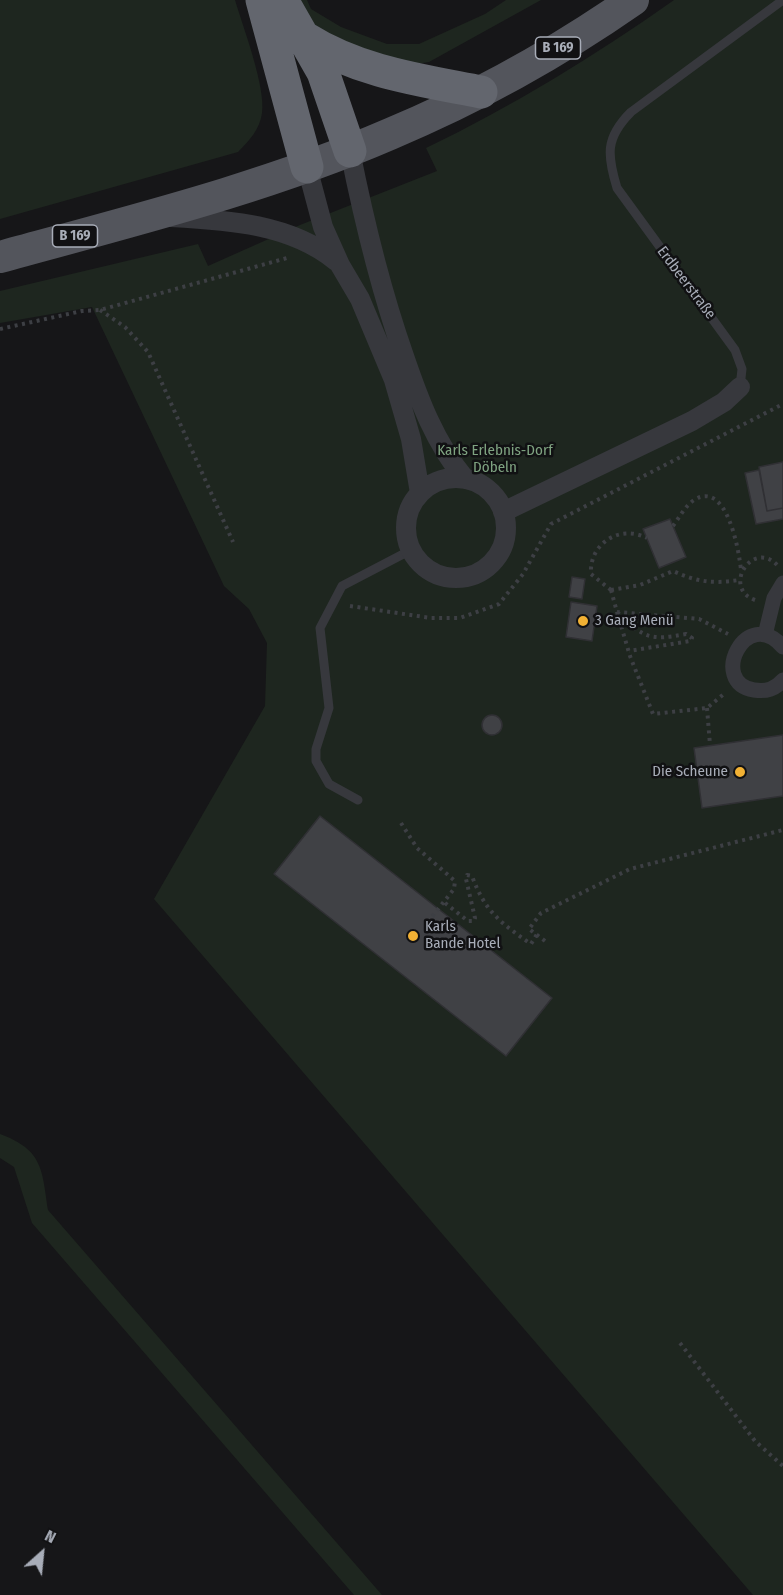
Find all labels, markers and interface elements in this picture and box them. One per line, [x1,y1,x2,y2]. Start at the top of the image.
road number: B 169 [536,37,580,59]
road number: B 169 [52,225,98,247]
street label: Erdbeerstraße [653,243,719,323]
park label: Karls Erlebnis-Dorf Döbeln [437,442,553,477]
place label: 3 Gang Menü [595,612,674,630]
marker: 3 Gang Menü [576,614,590,628]
place label: Die Scheune [652,763,728,781]
marker: Die Scheune [733,765,747,779]
place label: Karls Bande Hotel [425,918,500,953]
marker: Karls Bande Hotel [406,929,420,943]
north arrow [12,1523,72,1583]
text: N [42,1526,59,1547]

